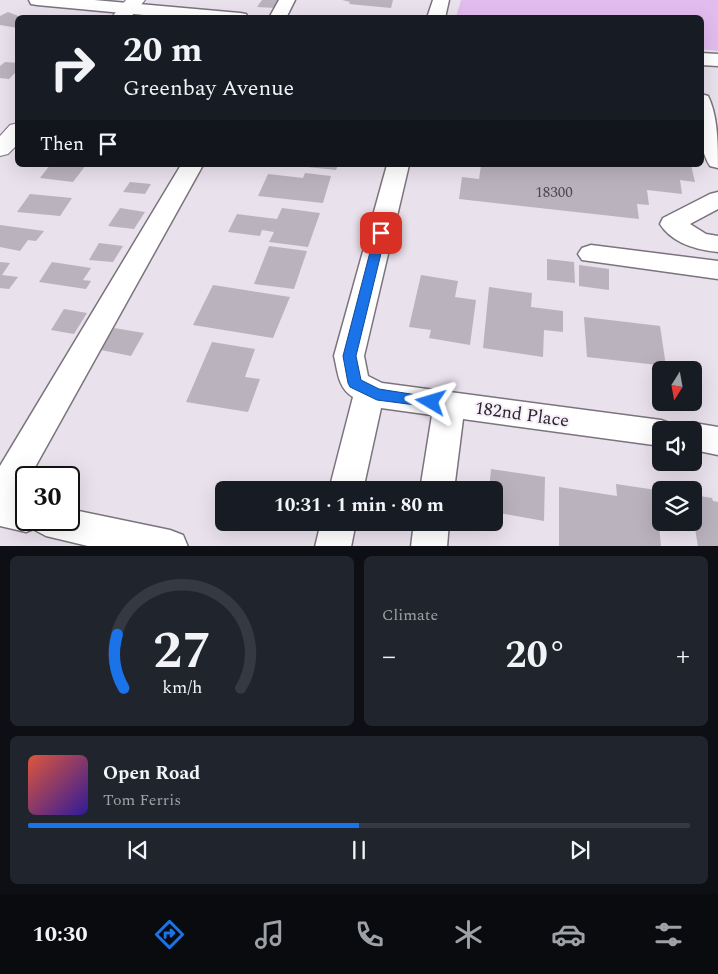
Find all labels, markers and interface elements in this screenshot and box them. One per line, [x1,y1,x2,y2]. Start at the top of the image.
text: 20 m [123,24,203,77]
icon: right [40,35,105,100]
text: Greenbay Avenue [123,72,294,105]
text: Then [40,130,84,159]
icon: arrive [94,130,122,158]
house number: 18300 [535,181,573,204]
pin [360,212,402,254]
icon: arrive [367,219,395,247]
north arrow [652,361,702,411]
map controls [652,361,702,531]
position arrow [404,375,456,427]
street label: 182nd Place [473,395,571,434]
button: sound [652,421,702,471]
speed limit sign: 30 [15,466,80,531]
button: layers [652,481,702,531]
text: 10:31 · 1 min · 80 m [274,491,444,520]
text: Climate [382,603,438,627]
text: 27 [153,612,211,691]
text: 20° [505,627,567,685]
text: − [382,635,396,678]
text: + [676,635,690,678]
text: km/h [162,674,202,701]
text: Open Road [103,759,200,788]
text: Tom Ferris [103,788,181,812]
icon: previous [124,836,152,864]
icon: pause [345,836,373,864]
icon: next [566,836,594,864]
icon: directions [152,917,187,952]
icon: music [252,917,287,952]
icon: phone [352,917,387,952]
icon: climate [451,917,486,952]
icon: car [551,917,586,952]
icon: filters [651,917,686,952]
text: 10:30 [32,918,88,951]

